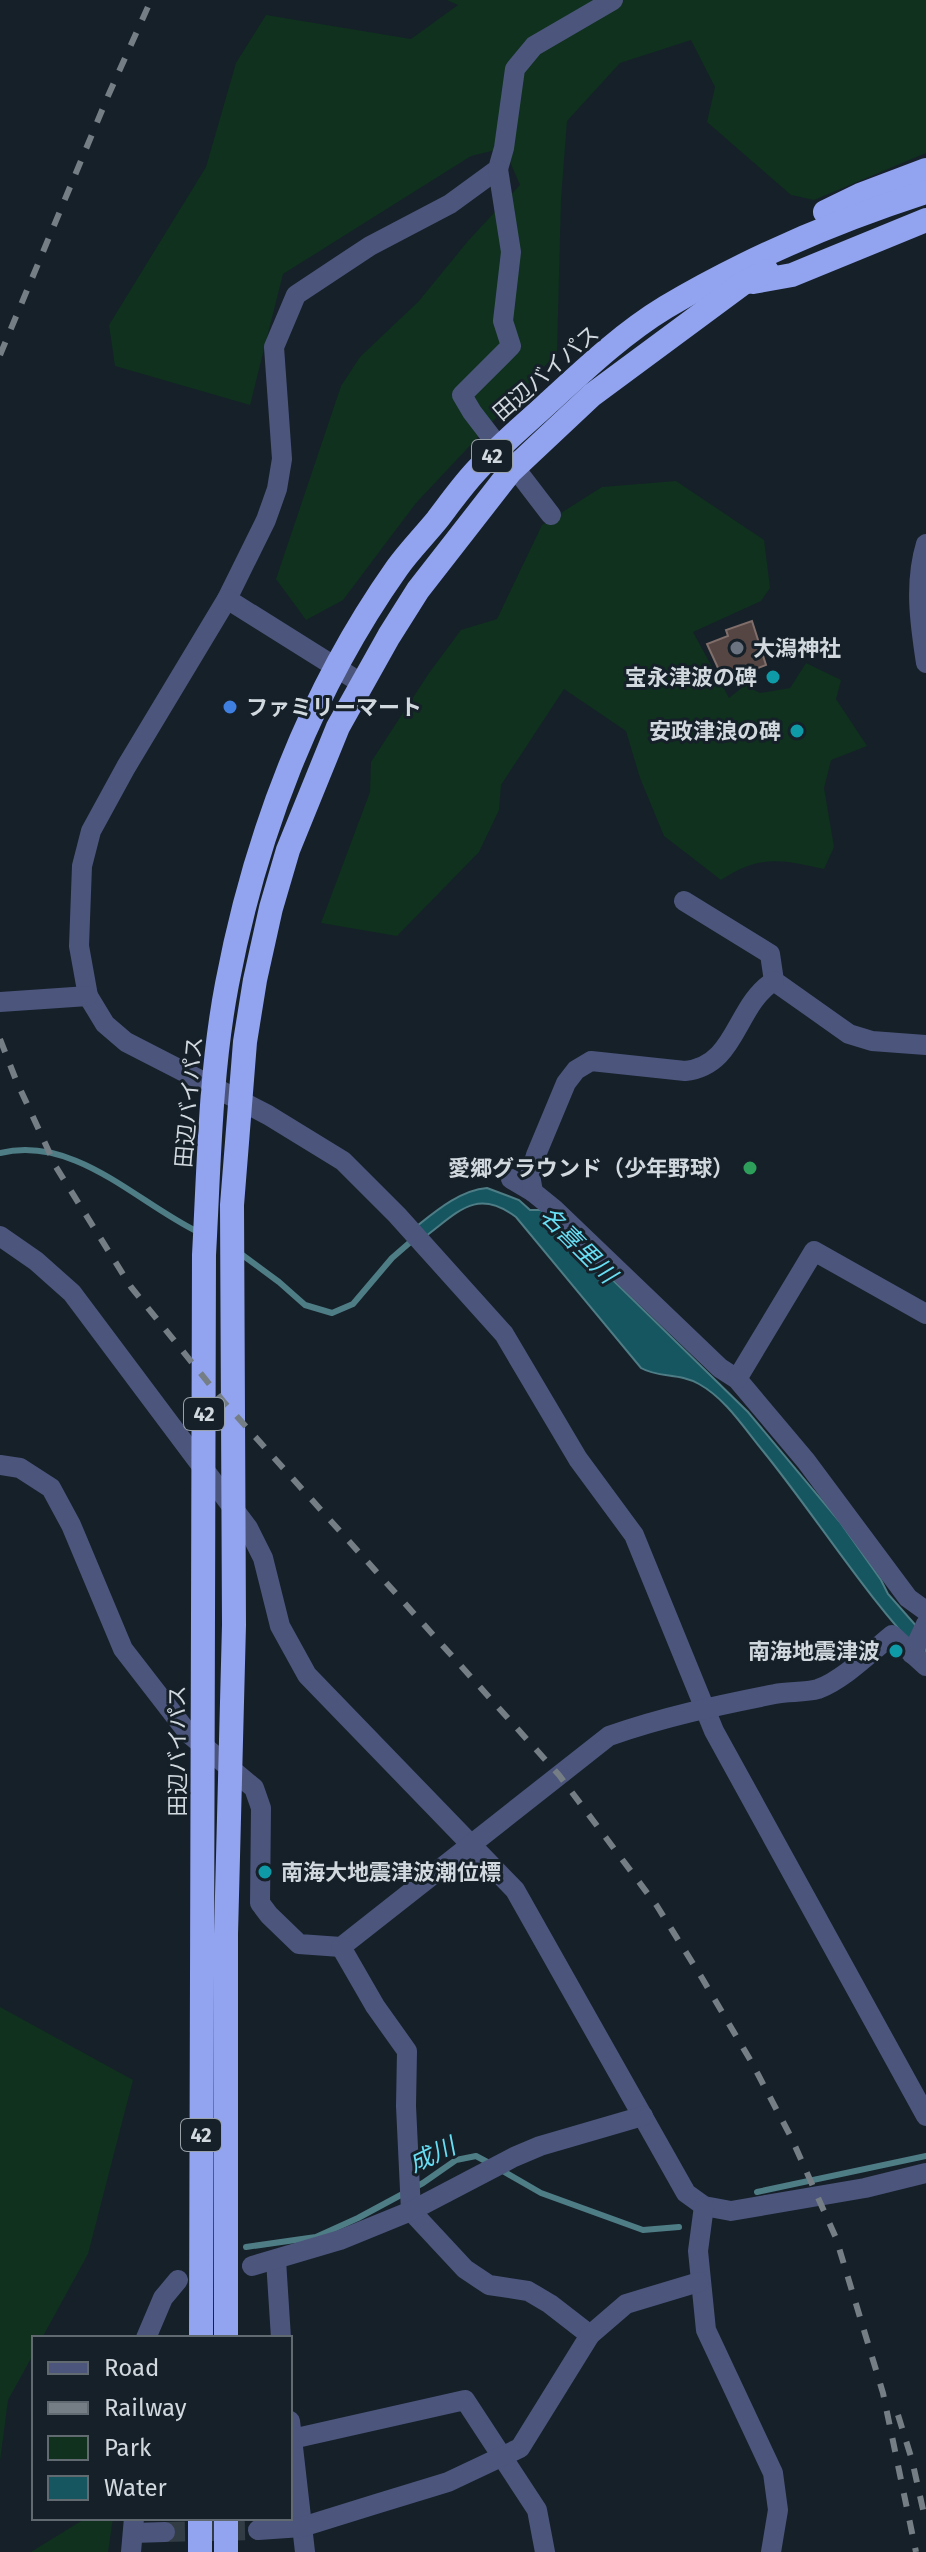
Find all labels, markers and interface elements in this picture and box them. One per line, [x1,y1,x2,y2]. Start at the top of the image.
street label: 田辺バイパス [487,320,605,426]
road number: 42 [472,440,512,472]
place label: 大潟神社 [753,635,841,662]
marker: 大潟神社 [728,639,746,657]
place label: 宝永津波の碑 [625,664,757,691]
marker: 宝永津波の碑 [764,668,782,686]
place label: ファミリーマート [246,694,422,721]
marker: ファミリーマート [221,698,239,716]
place label: 安政津浪の碑 [649,718,781,745]
marker: 安政津浪の碑 [788,722,806,740]
street label: 田辺バイパス [170,1035,208,1169]
place label: 愛郷グラウンド（少年野球） [448,1155,734,1182]
marker: 愛郷グラウンド（少年野球） [741,1159,759,1177]
water label: 名喜里川 [534,1201,624,1291]
road number: 42 [184,1398,224,1430]
place label: 南海地震津波 [748,1638,880,1665]
marker: 南海地震津波 [887,1642,905,1660]
street label: 田辺バイパス [164,1685,191,1817]
place label: 南海大地震津波潮位標 [281,1859,501,1886]
marker: 南海大地震津波潮位標 [256,1863,274,1881]
road number: 42 [181,2119,221,2151]
water label: 成川 [404,2131,462,2178]
legend [32,2336,292,2520]
text: Road [104,2354,159,2382]
text: Railway [104,2394,187,2422]
text: Park [104,2434,152,2462]
text: Water [104,2474,168,2502]

